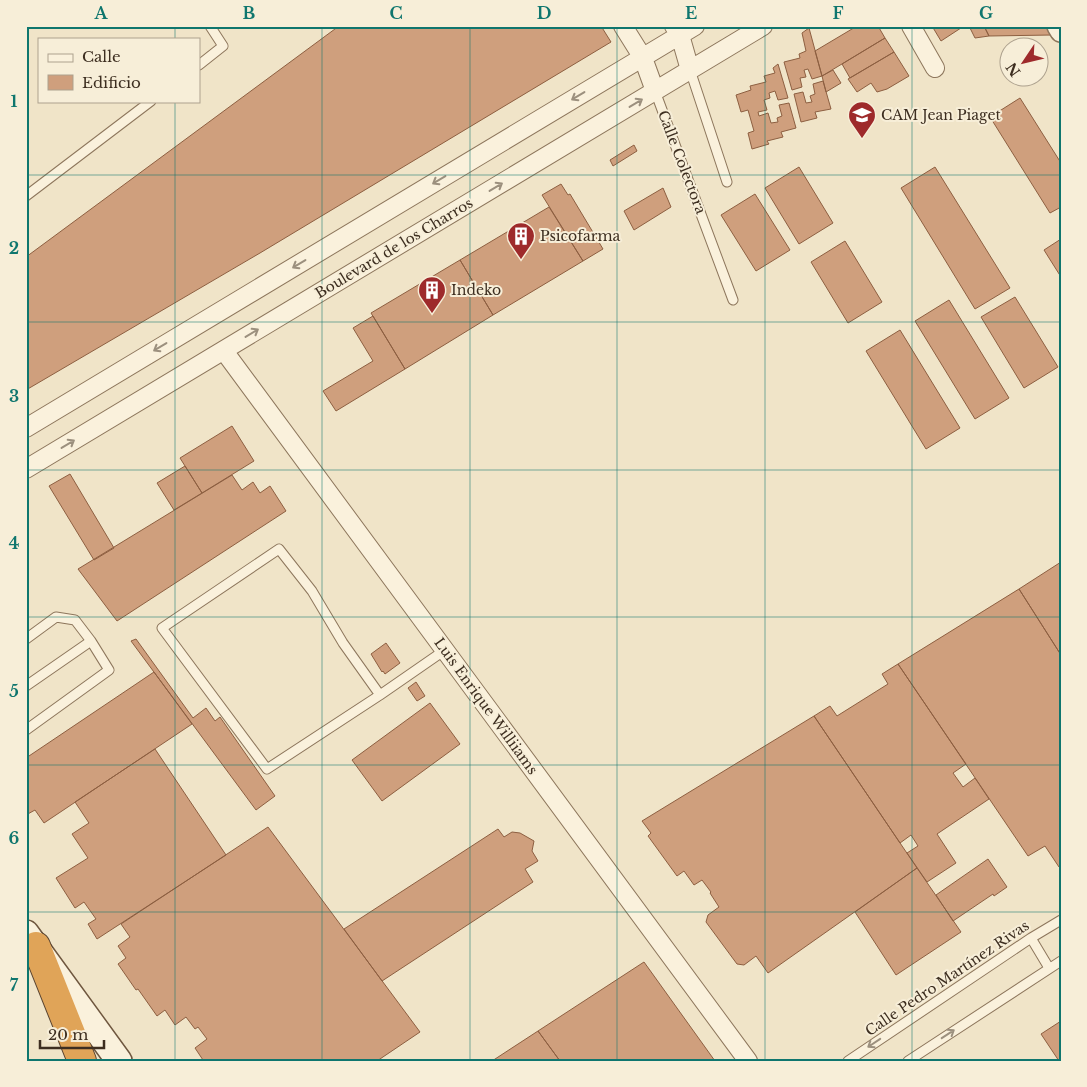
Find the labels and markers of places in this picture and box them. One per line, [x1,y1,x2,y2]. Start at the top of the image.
school or university icon: CAM Jean Piaget [847,100,877,139]
place label: CAM Jean Piaget [881,106,1001,124]
building icon: Psicofarma [506,221,536,260]
place label: Psicofarma [540,227,620,245]
building icon: Indeko [417,275,447,314]
place label: Indeko [451,281,501,299]

